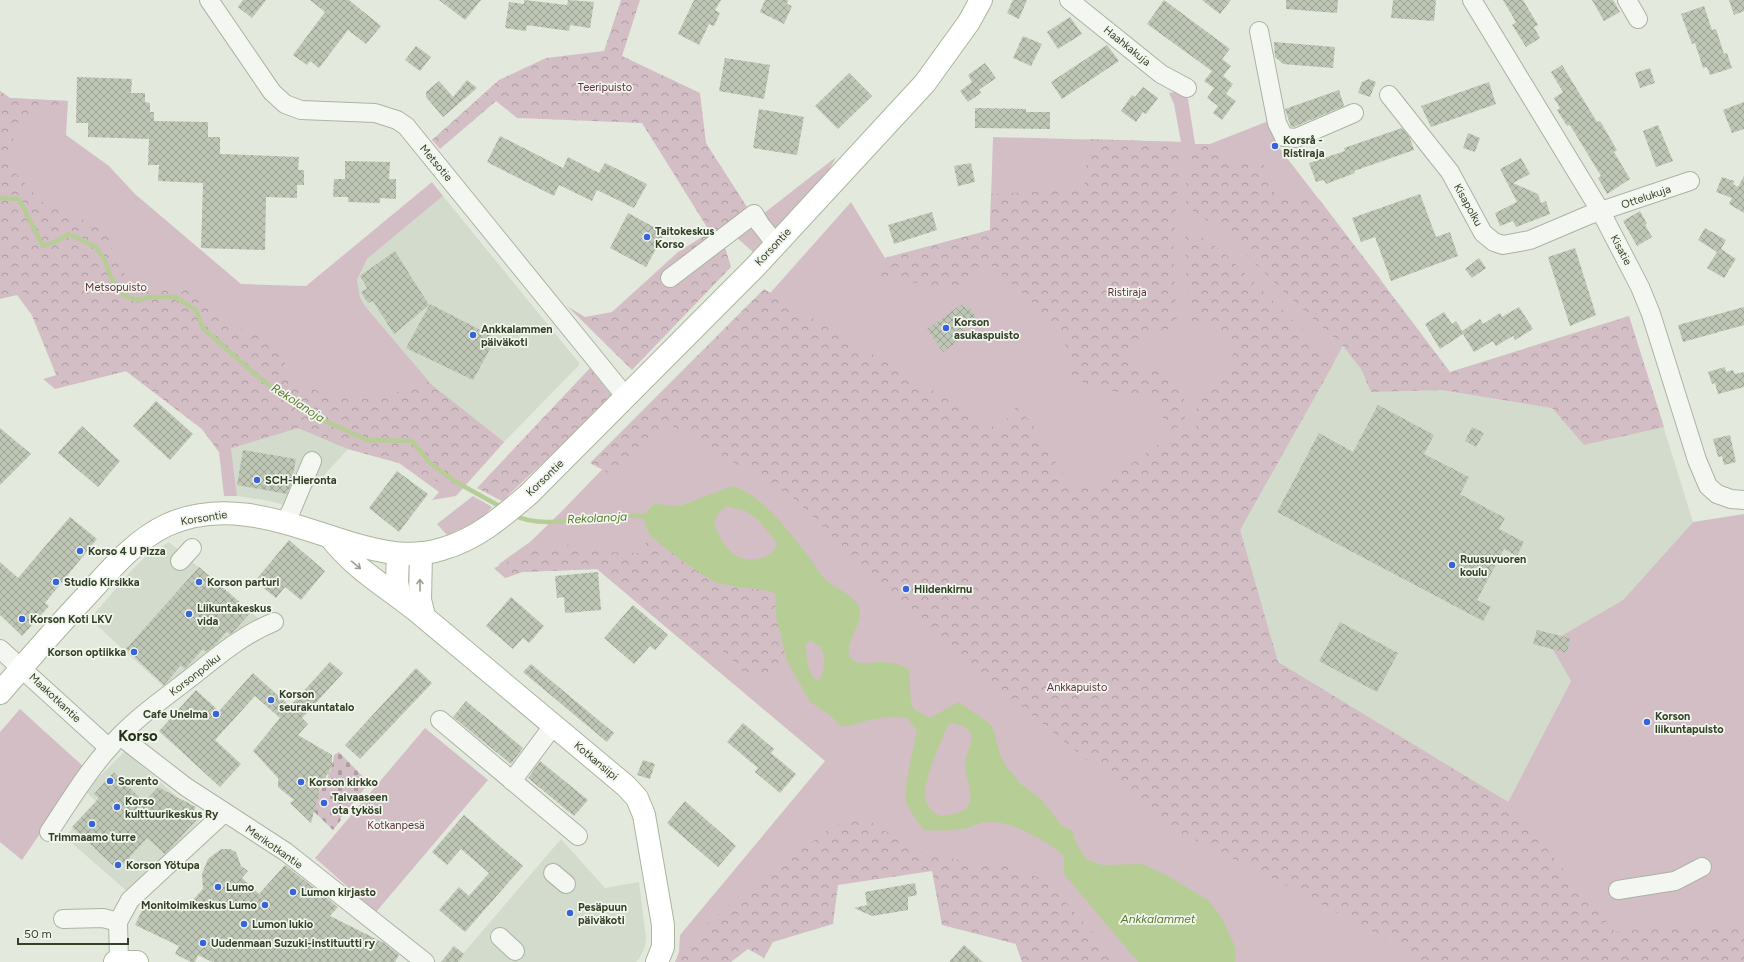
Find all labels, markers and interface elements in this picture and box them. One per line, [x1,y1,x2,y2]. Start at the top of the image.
street label: Haahkakuja [1101,23,1153,69]
park label: Teeripuisto [578,81,632,94]
place label: Korsrå - Ristiraja [1283,134,1325,160]
marker: Korsrå - Ristiraja [1270,141,1280,151]
street label: Metsotie [417,142,455,184]
street label: Kisapolku [1451,181,1485,229]
street label: Ottelukuja [1620,182,1672,212]
place label: Taitokeskus Korso [655,225,714,251]
street label: Korsontie [752,225,794,269]
marker: Taitokeskus Korso [642,232,652,242]
street label: Kisatie [1608,233,1634,267]
park label: Metsopuisto [85,281,147,294]
park label: Ristiraja [1107,286,1147,299]
place label: Korson asukaspuisto [954,316,1020,342]
place label: Ankkalammen päiväkoti [481,323,553,349]
marker: Korson asukaspuisto [941,323,951,333]
marker: Ankkalammen päiväkoti [468,330,478,340]
water label: Rekolanoja [269,381,327,425]
street label: Korsontie [524,457,566,499]
place label: SCH-Hieronta [265,474,337,487]
marker: SCH-Hieronta [252,475,262,485]
street label: Korsontie [180,508,228,528]
water label: Rekolanoja [567,509,627,527]
place label: Korso 4 U Pizza [88,545,166,558]
marker: Korso 4 U Pizza [75,546,85,556]
place label: Ruusuvuoren koulu [1460,553,1526,579]
marker: Ruusuvuoren koulu [1447,560,1457,570]
one-way arrow [351,561,362,569]
place label: Studio Kirsikka [64,576,140,589]
place label: Korson parturi [207,576,279,589]
marker: Studio Kirsikka [51,577,61,587]
marker: Korson parturi [194,577,204,587]
one-way arrow [416,579,424,592]
place label: Hiidenkirnu [914,583,972,596]
marker: Hiidenkirnu [901,584,911,594]
place label: Liikuntakeskus vida [197,602,271,628]
marker: Liikuntakeskus vida [184,609,194,619]
place label: Korson Koti LKV [30,613,112,626]
marker: Korson Koti LKV [17,614,27,624]
place label: Korson optiikka [47,646,126,659]
marker: Korson optiikka [129,647,139,657]
street label: Korsonpolku [167,651,223,699]
street label: Maakotkantie [26,671,84,725]
park label: Ankkapuisto [1047,681,1107,694]
place label: Korson seurakuntatalo [279,688,355,714]
marker: Korson seurakuntatalo [266,695,276,705]
place label: Cafe Unelma [143,708,208,721]
marker: Cafe Unelma [211,709,221,719]
place label: Korson liikuntapuisto [1655,710,1724,736]
marker: Korson liikuntapuisto [1642,717,1652,727]
district label: Korso [118,727,158,745]
street label: Kotkansiipi [571,739,621,783]
place label: Sorento [118,775,159,788]
marker: Sorento [105,776,115,786]
place label: Korson kirkko [309,776,378,789]
marker: Korson kirkko [296,777,306,787]
place label: Taivaaseen ota tykösi [332,791,388,817]
place label: Korso kulttuurikeskus Ry [125,795,219,821]
marker: Taivaaseen ota tykösi [319,798,329,808]
marker: Korso kulttuurikeskus Ry [112,802,122,812]
marker: Trimmaamo turre [87,819,97,829]
park label: Kotkanpesä [367,819,425,832]
street label: Merikotkantie [243,822,305,872]
place label: Trimmaamo turre [48,831,136,844]
place label: Korson Yötupa [126,859,200,872]
marker: Korson Yötupa [113,860,123,870]
place label: Lumo [226,881,255,894]
marker: Lumo [213,882,223,892]
place label: Lumon kirjasto [301,886,376,899]
marker: Lumon kirjasto [288,887,298,897]
place label: Monitoimikeskus Lumo [141,899,258,912]
marker: Monitoimikeskus Lumo [260,900,270,910]
place label: Pesäpuun päiväkoti [578,901,627,927]
marker: Pesäpuun päiväkoti [565,908,575,918]
water label: Ankkalammet [1120,912,1196,926]
place label: Lumon lukio [252,918,314,931]
marker: Lumon lukio [239,919,249,929]
scale bar [18,920,128,946]
text: 50 m [24,927,52,941]
place label: Uudenmaan Suzuki-instituutti ry [211,937,376,950]
marker: Uudenmaan Suzuki-instituutti ry [198,938,208,948]

